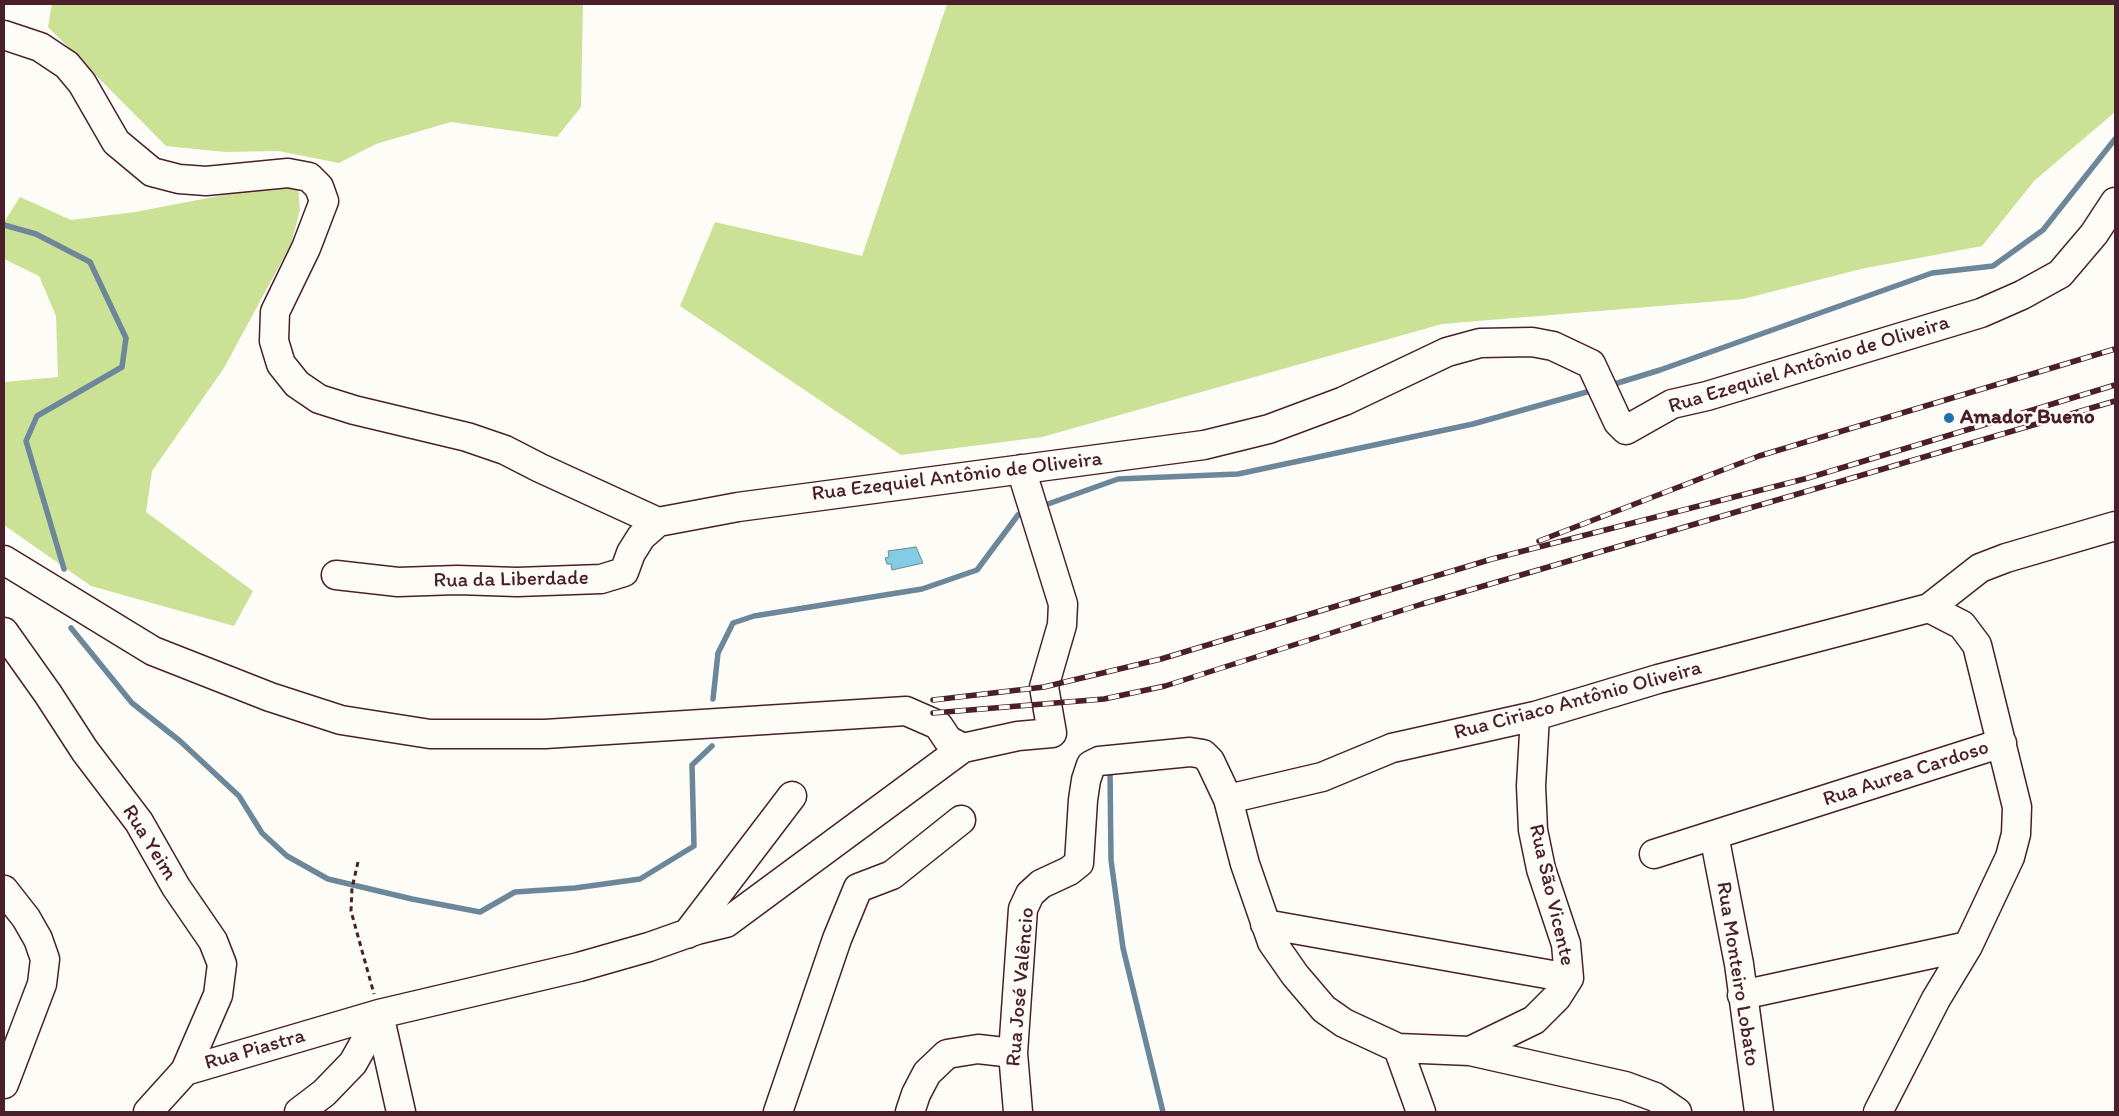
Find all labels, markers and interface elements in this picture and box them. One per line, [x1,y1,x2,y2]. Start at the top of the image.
street label: Rua Ezequiel Antônio de Oliveira [1665,310,1953,420]
place label: Amador Bueno [1960,405,2095,431]
marker: Amador Bueno [1942,411,1956,425]
street label: Rua Ezequiel Antônio de Oliveira [810,447,1104,507]
street label: Rua da Liberdade [433,566,589,594]
street label: Rua Ciriaco Antônio Oliveira [1451,656,1705,746]
street label: Rua Aurea Cardoso [1820,735,1992,813]
street label: Rua Yeim [116,801,182,885]
street label: Rua São Vicente [1522,822,1580,968]
street label: Rua Monteiro Lobato [1710,880,1764,1068]
street label: Rua José Valêncio [1001,906,1041,1068]
street label: Rua Piastra [202,1024,308,1076]

